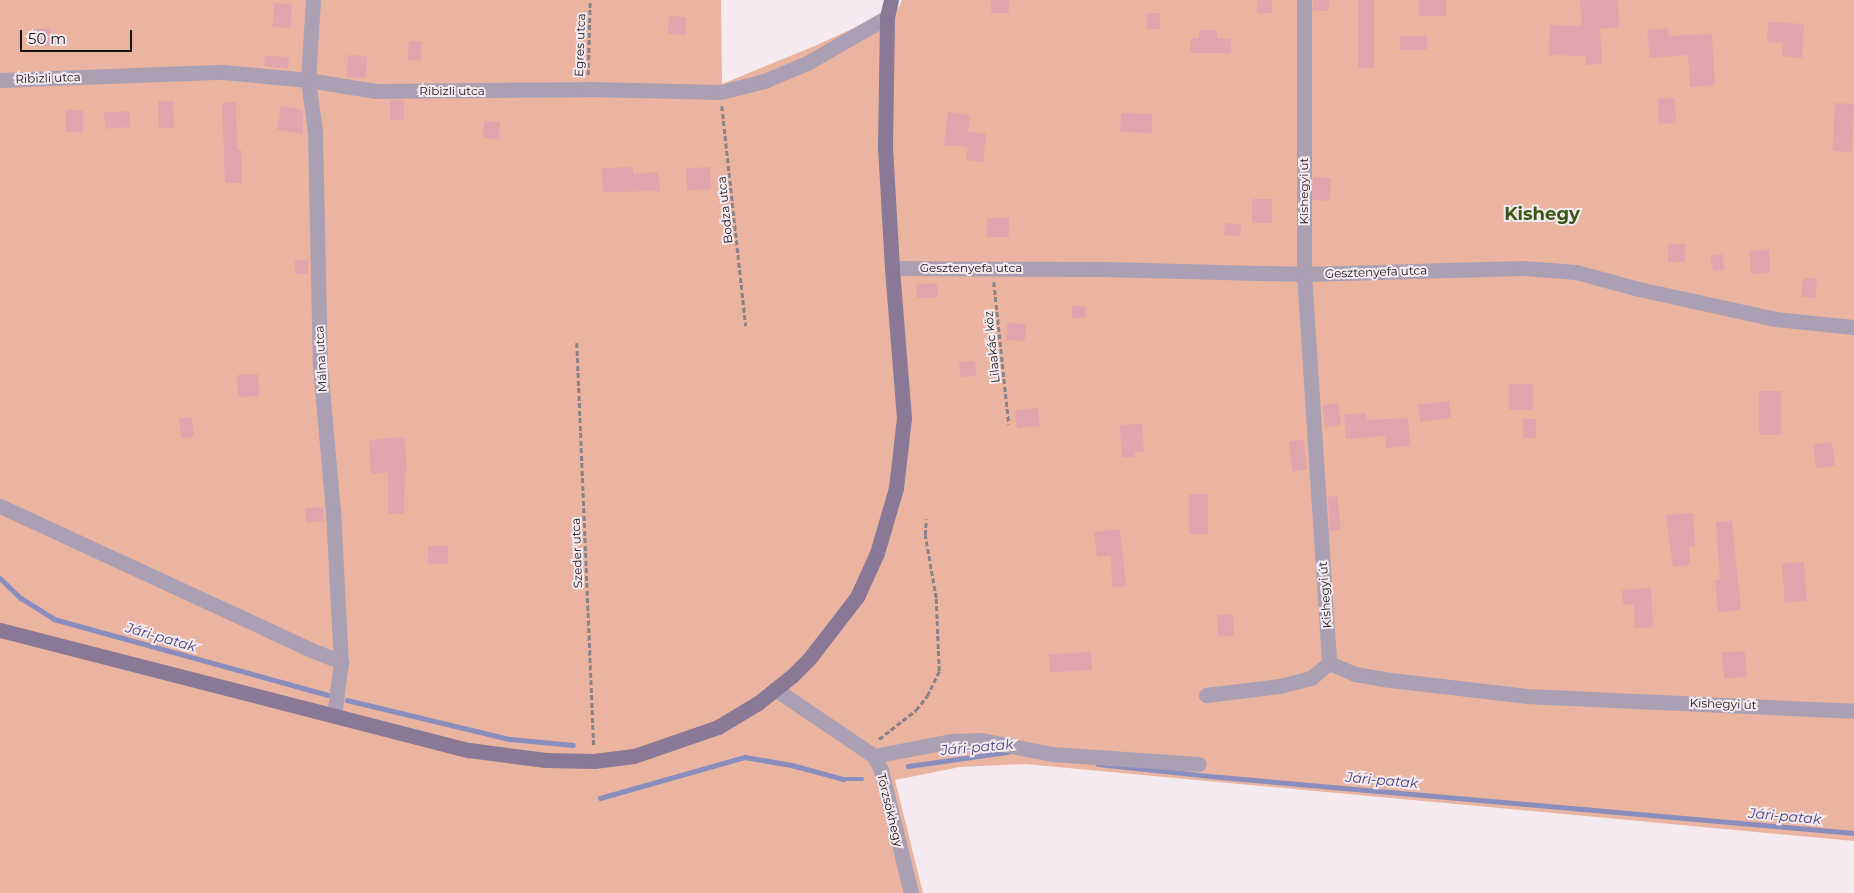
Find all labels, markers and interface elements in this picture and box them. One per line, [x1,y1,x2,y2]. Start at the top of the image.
street label: Egres utca [572,13,588,77]
scale bar [22,20,135,52]
text: 50 m [28,29,66,48]
street label: Ribizli utca [15,70,81,86]
street label: Ribizli utca [419,84,485,98]
street label: Kishegyi út [1297,158,1311,224]
street label: Bodza utca [714,176,736,244]
district label: Kishegy [1504,203,1580,225]
street label: Gesztenyefa utca [920,261,1022,275]
street label: Gesztenyefa utca [1324,263,1428,281]
street label: Lilaakác köz [981,310,1003,384]
street label: Málna utca [312,325,330,393]
street label: Szeder utca [569,518,585,588]
street label: Kishegyi út [1315,561,1335,629]
water label: Jári-patak [124,619,198,655]
street label: Kishegyi út [1689,696,1757,712]
water label: Jári-patak [940,735,1014,759]
water label: Jári-patak [1345,768,1419,792]
street label: Törzsökhegy [874,772,906,848]
water label: Jári-patak [1748,804,1822,828]

